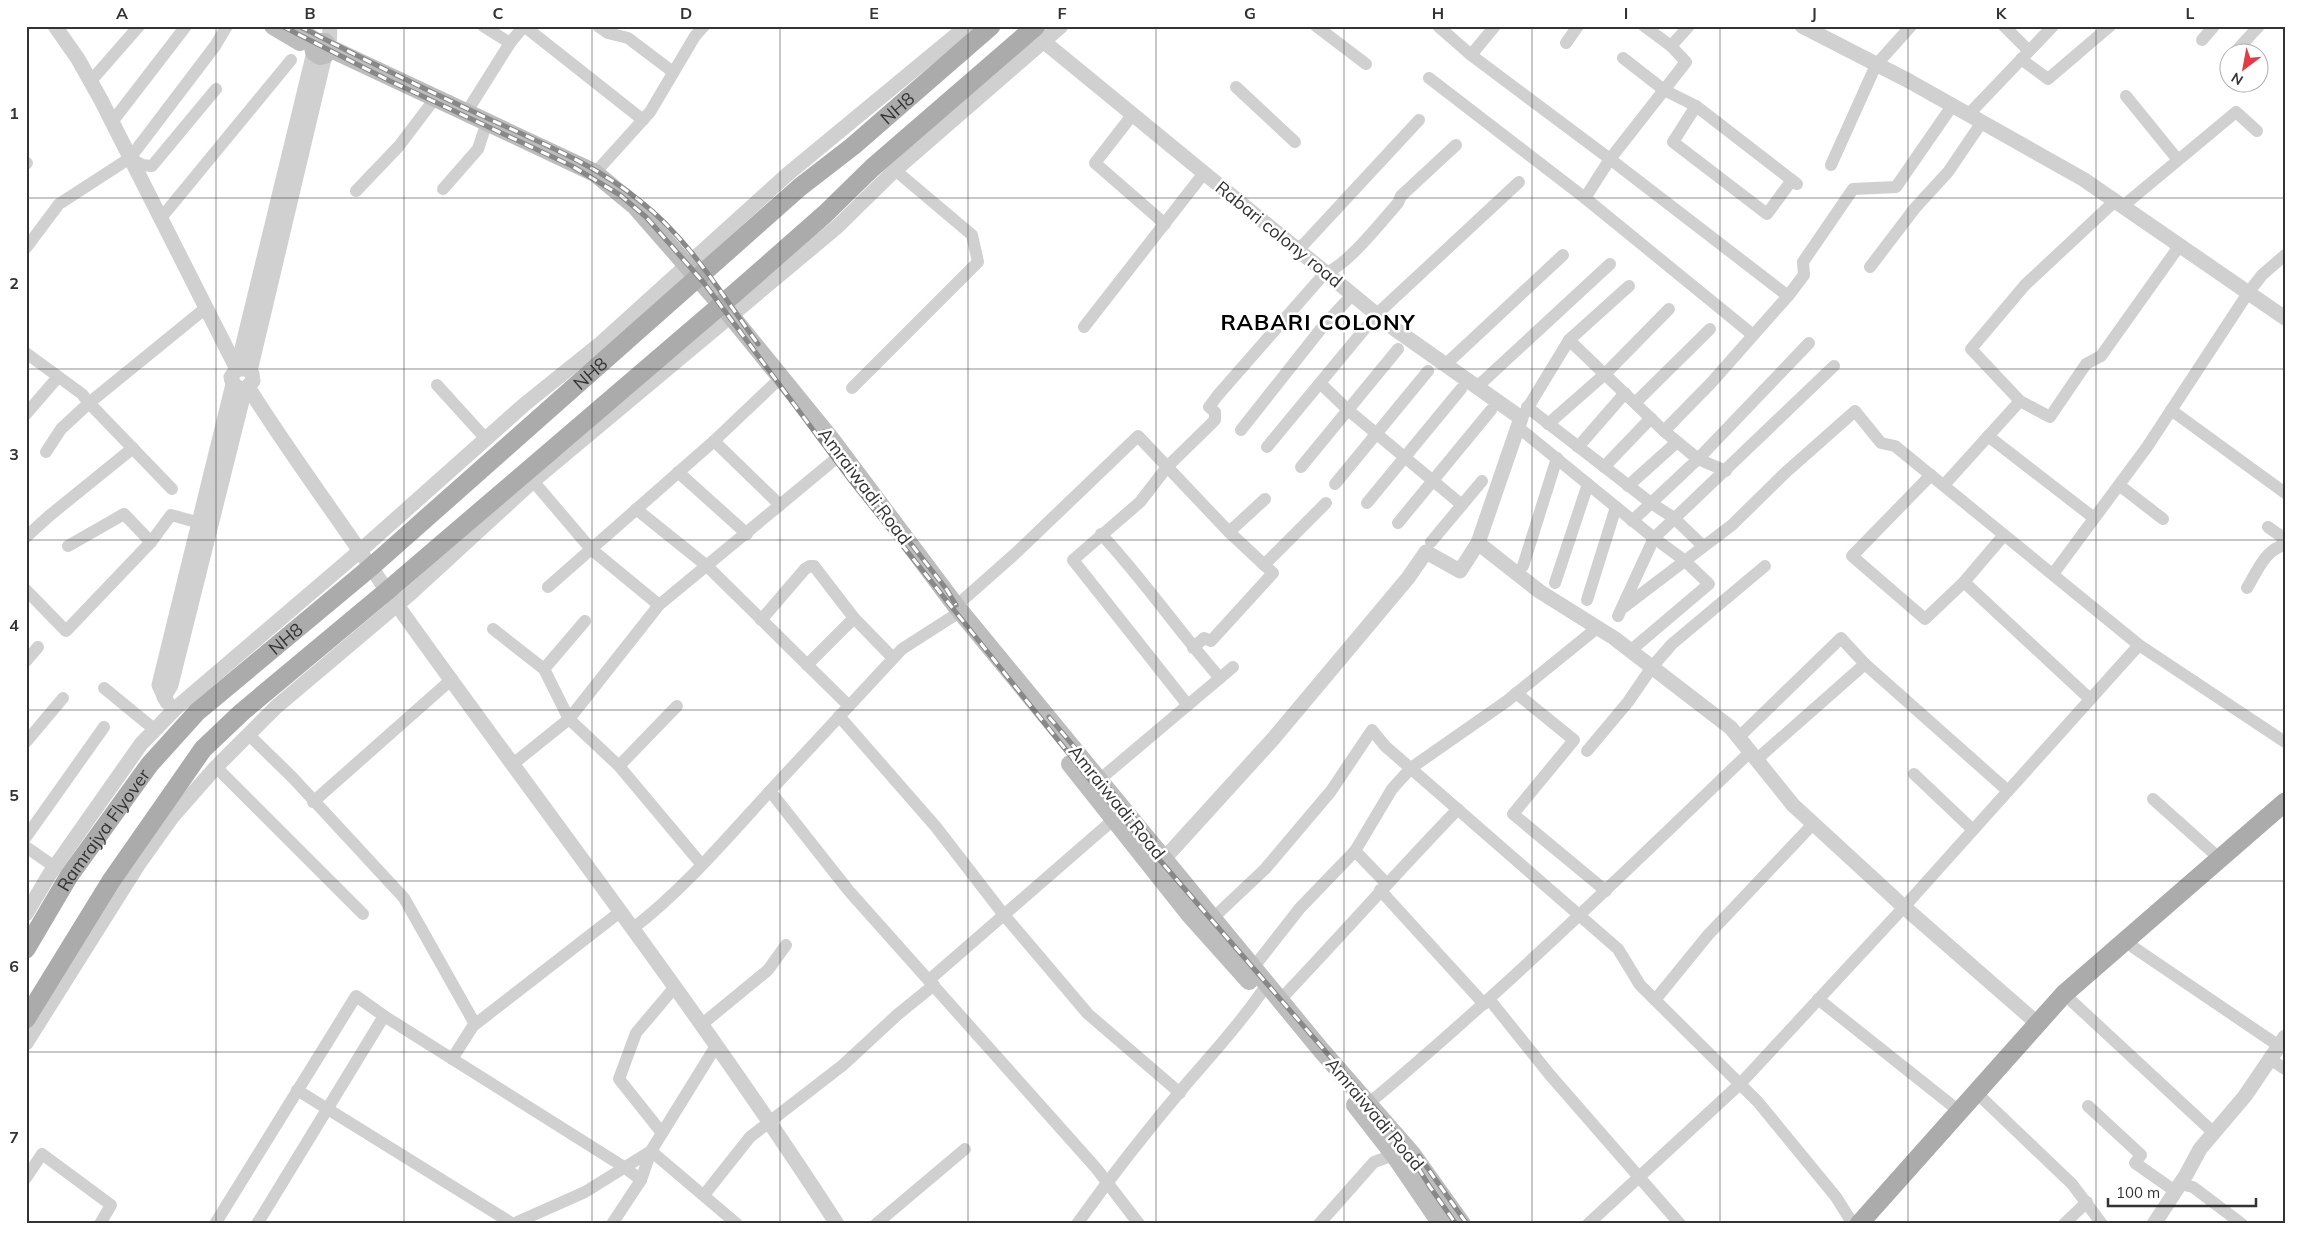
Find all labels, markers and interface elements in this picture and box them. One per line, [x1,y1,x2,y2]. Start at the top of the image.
text: A [116,3,128,23]
text: B [304,3,316,23]
text: C [493,3,504,23]
text: D [680,3,692,23]
text: E [869,3,879,23]
text: F [1057,3,1067,23]
text: G [1244,3,1256,23]
text: H [1432,3,1444,23]
text: I [1624,3,1628,23]
text: J [1811,3,1817,23]
text: K [1996,3,2008,23]
text: L [2186,3,2195,23]
north arrow [2218,42,2268,92]
text: N [2228,69,2246,89]
street label: NH8 [875,87,919,129]
text: 1 [9,103,19,123]
street label: Rabari colony road [1211,176,1347,292]
text: 2 [9,273,19,293]
district label: RABARI COLONY [1220,308,1416,336]
street label: NH8 [568,352,612,394]
street label: Amraiwadi Road [813,423,917,549]
text: 3 [9,444,19,464]
text: 4 [9,615,19,635]
street label: NH8 [263,617,307,659]
street label: Amraiwadi Road [1064,740,1170,864]
street label: Ramrajya Flyover [51,764,155,895]
text: 5 [9,785,19,805]
text: 6 [9,956,19,976]
street label: Amraiwadi Road [1321,1053,1429,1175]
text: 7 [9,1127,19,1147]
scale bar [2108,1175,2256,1207]
text: 100 m [2116,1183,2160,1202]

